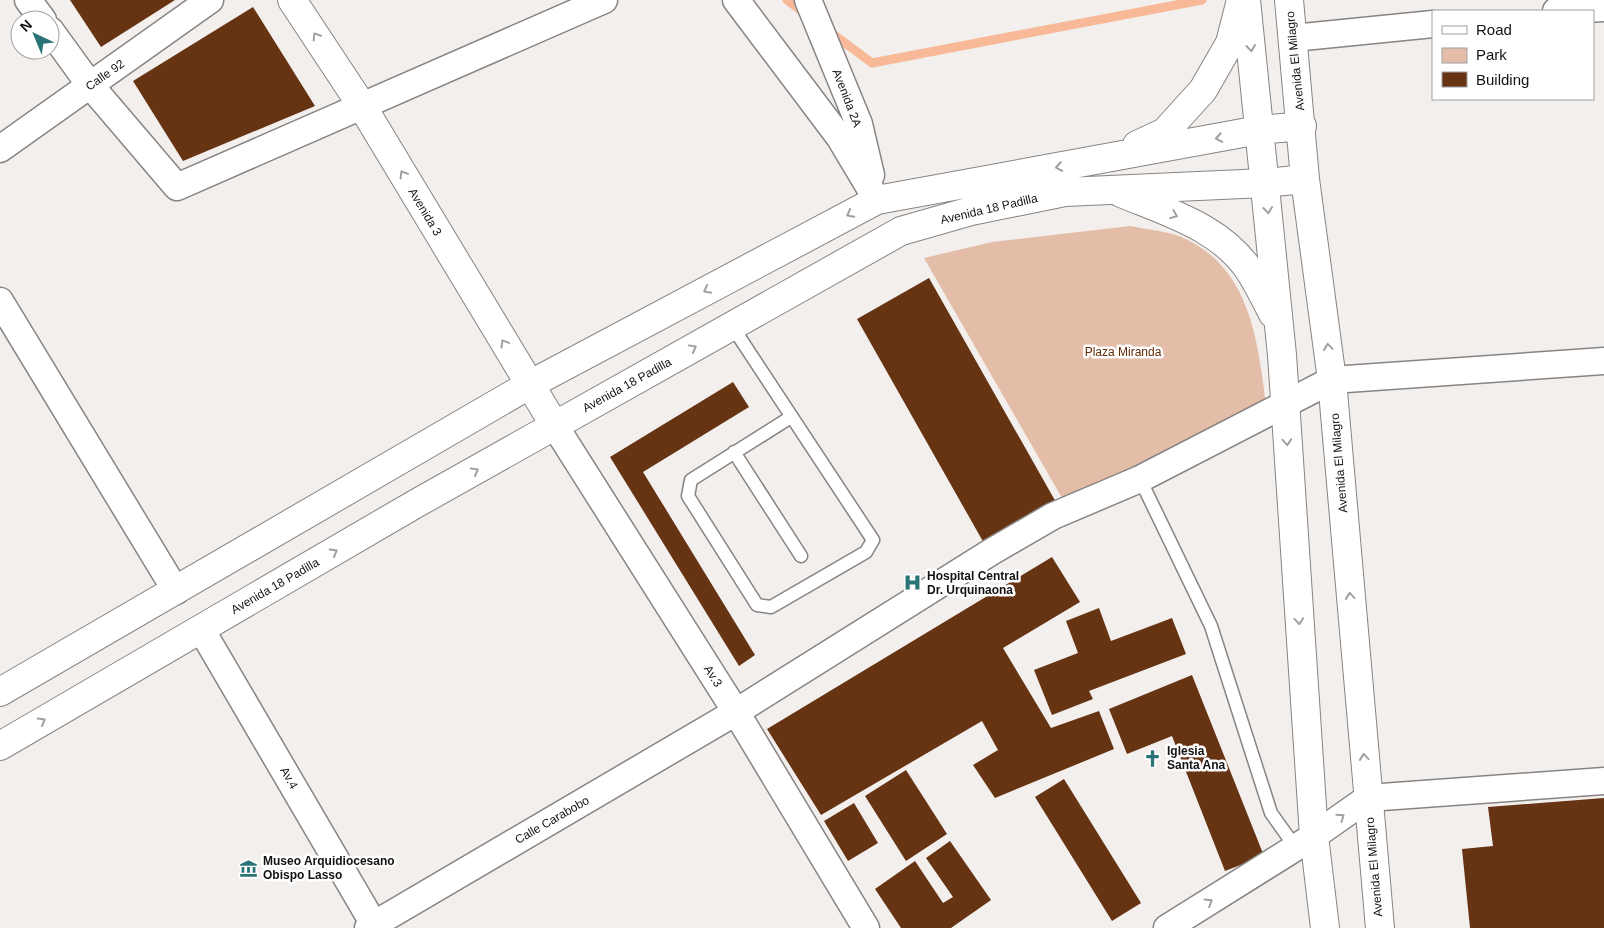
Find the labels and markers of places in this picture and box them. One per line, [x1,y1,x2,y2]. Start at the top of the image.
place label: Hospital Central Dr. Urquinaona [927,569,1019,597]
hospital icon: Hospital Central Dr. Urquinaona [903,573,923,593]
place label: Iglesia Santa Ana [1167,744,1226,772]
church icon: Iglesia Santa Ana [1143,748,1163,768]
place label: Museo Arquidiocesano Obispo Lasso [263,854,395,882]
museum icon: Museo Arquidiocesano Obispo Lasso [239,858,259,878]

